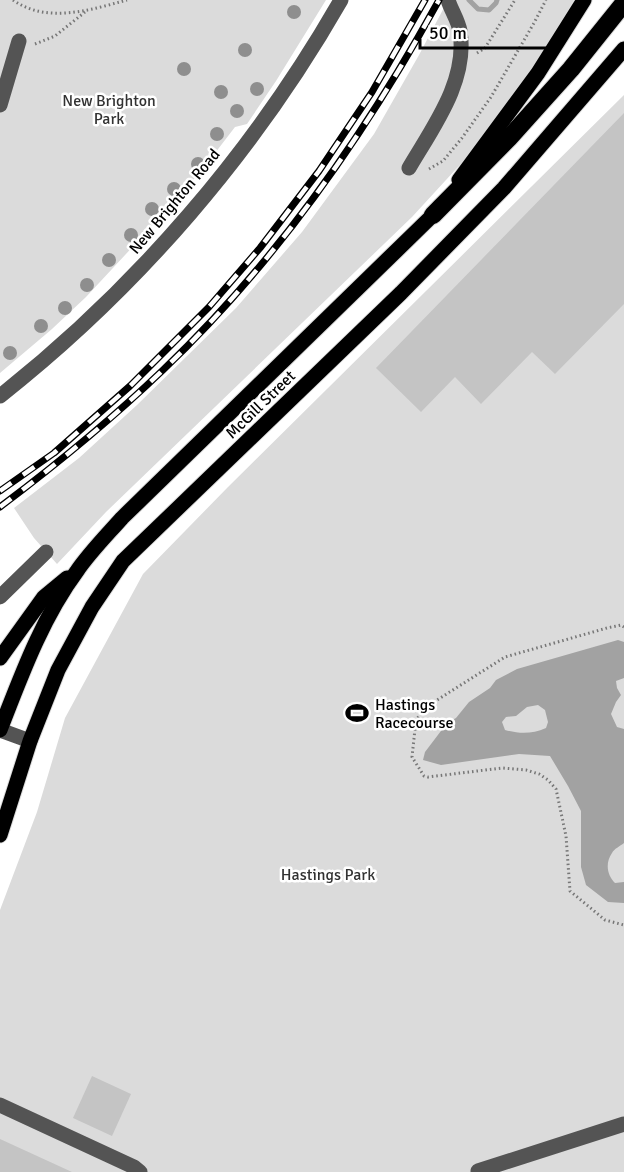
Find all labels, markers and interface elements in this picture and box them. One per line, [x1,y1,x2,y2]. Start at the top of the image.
scale bar [420,12,555,50]
text: 50 m [429,22,467,44]
park label: New Brighton Park [62,91,156,129]
street label: New Brighton Road [125,145,225,258]
street label: McGill Street [222,366,300,443]
place label: Hastings Racecourse [375,695,453,733]
sports icon: Hastings Racecourse [344,700,370,726]
park label: Hastings Park [281,865,375,885]

